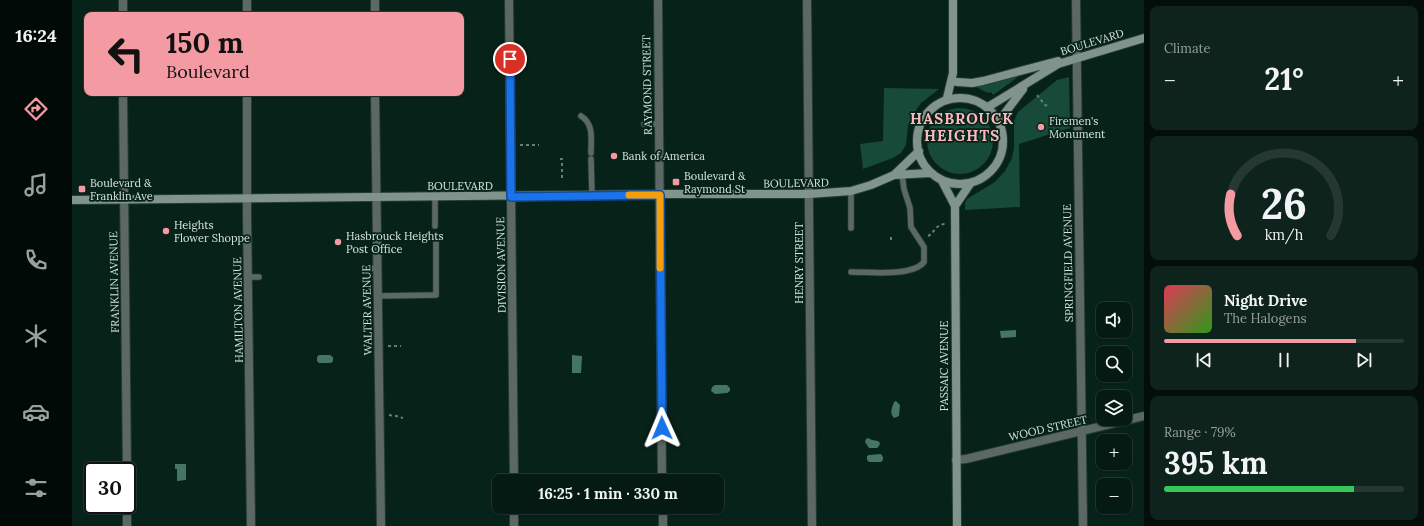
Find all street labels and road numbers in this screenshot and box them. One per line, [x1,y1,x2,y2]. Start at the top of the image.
street label: BOULEVARD [1059,26,1125,58]
street label: RAYMOND STREET [639,35,655,135]
street label: BOULEVARD [763,175,829,191]
street label: BOULEVARD [427,179,493,193]
street label: SPRINGFIELD AVENUE [1060,204,1076,322]
street label: DIVISION AVENUE [493,217,509,313]
street label: HENRY STREET [792,222,806,304]
street label: FRANKLIN AVENUE [106,231,122,333]
street label: HAMILTON AVENUE [230,257,246,363]
street label: WALTER AVENUE [359,264,375,355]
street label: PASSAIC AVENUE [937,321,951,411]
street label: WOOD STREET [1007,412,1089,444]

